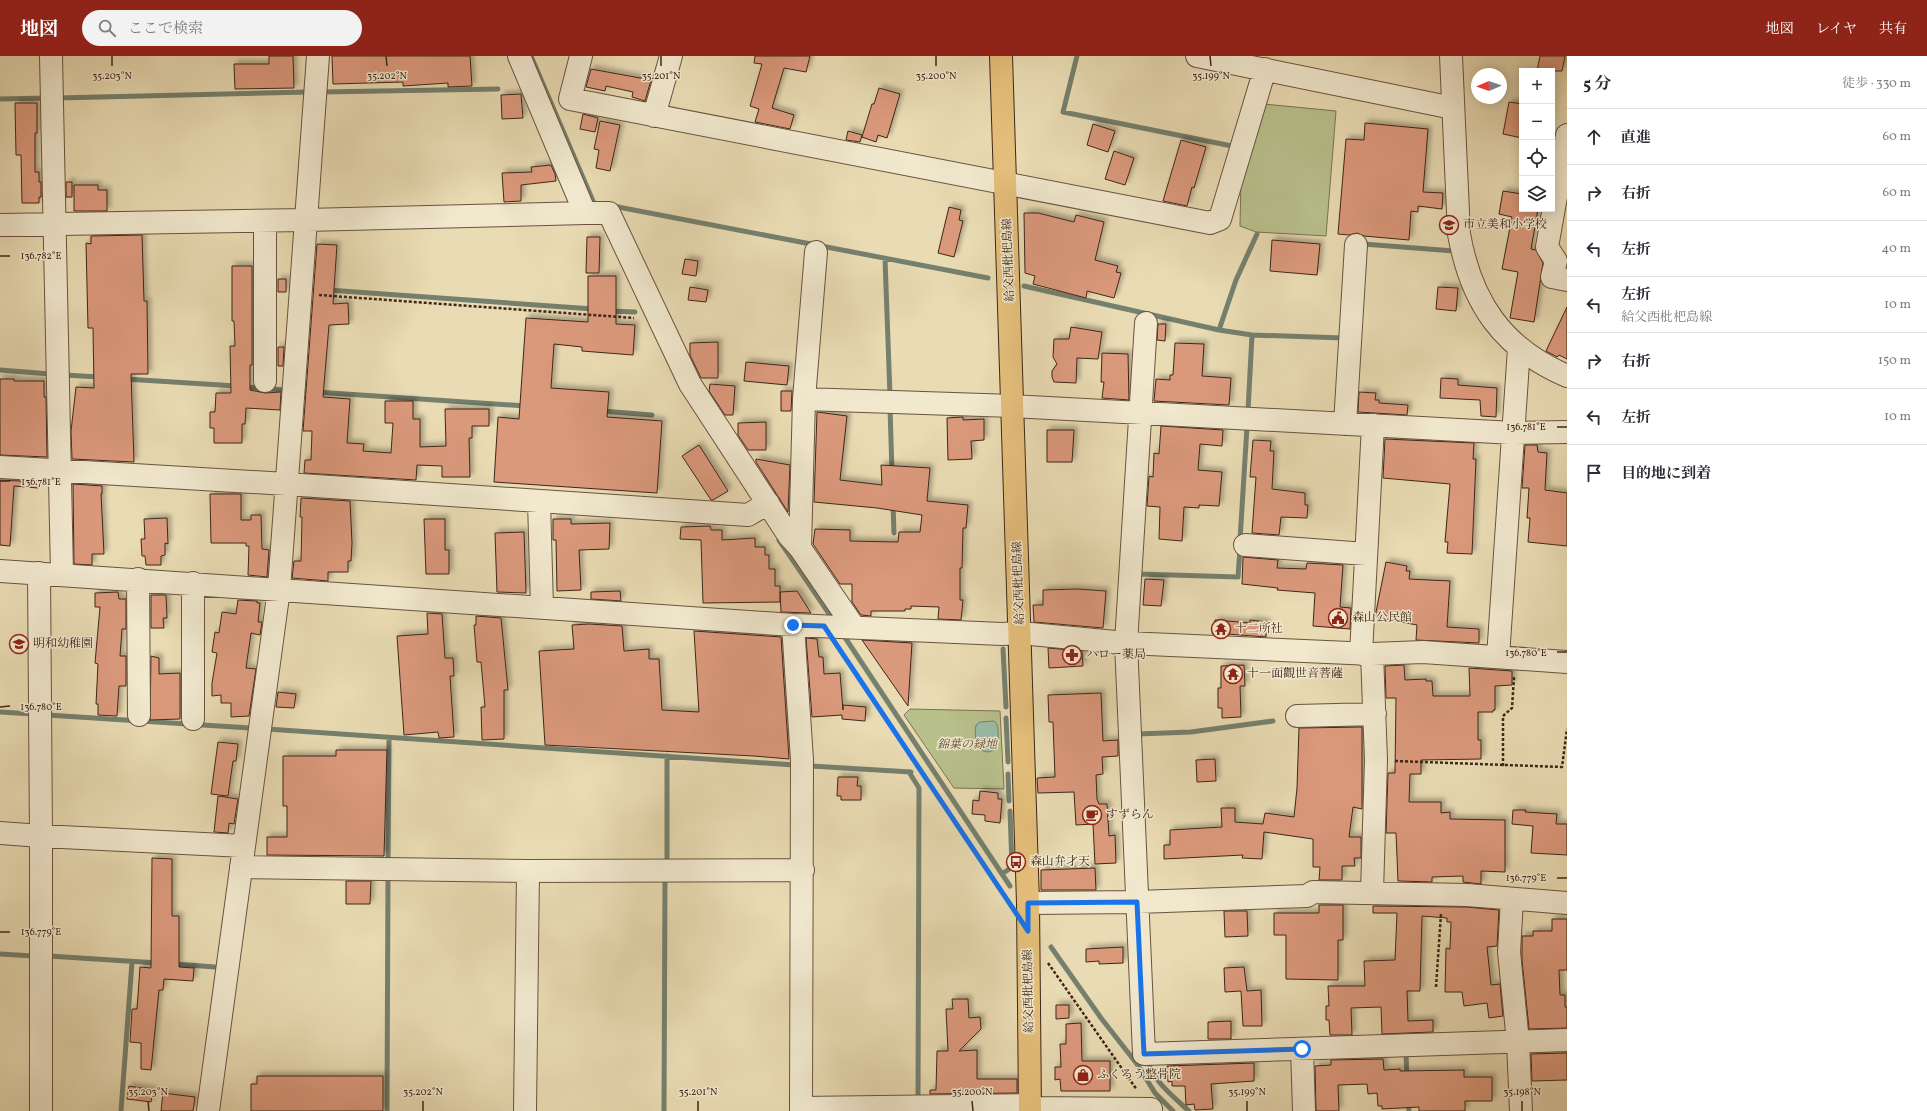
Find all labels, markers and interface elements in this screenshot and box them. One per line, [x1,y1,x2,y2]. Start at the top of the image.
search box [82,10,362,46]
text: 地図 [20,17,58,43]
icon: search [96,17,118,39]
text: ここで検索 [128,19,203,40]
text: 地図 [1766,20,1794,39]
text: レイヤ [1816,20,1857,39]
text: 共有 [1879,20,1907,39]
north arrow [1471,68,1507,104]
map controls [1519,68,1555,212]
button: + [1519,68,1555,104]
text: 35.203°N [92,69,132,83]
text: 35.202°N [367,69,408,83]
text: 35.201°N [642,69,681,83]
text: 35.200°N [916,69,957,83]
text: 35.199°N [1192,69,1230,83]
text: 5 分 [1583,73,1612,96]
text: 徒歩 · 330 m [1842,75,1911,93]
button: − [1519,104,1555,140]
icon: ahead [1583,126,1605,148]
text: 直進 [1621,128,1651,149]
text: 60 m [1883,128,1911,146]
button: locate [1519,140,1555,176]
button: layers [1519,176,1555,212]
icon: right [1583,182,1605,204]
text: 右折 [1621,184,1651,205]
text: 60 m [1883,184,1911,202]
school or university icon: 市立美和小学校 [1438,214,1460,236]
place label: 市立美和小学校 [1463,217,1547,233]
street label: 給父西枇杷島線 [1000,218,1018,302]
icon: left [1583,238,1605,260]
text: 左折 [1621,240,1651,261]
text: 40 m [1882,240,1911,258]
text: 136.782°E [21,249,61,263]
text: 左折 [1621,285,1651,306]
icon: left [1583,294,1605,316]
text: 10 m [1884,296,1911,314]
text: 給父西枇杷島線 [1621,309,1712,327]
icon: right [1583,350,1605,372]
text: 右折 [1621,352,1651,373]
text: 150 m [1878,352,1911,370]
icon: left [1583,406,1605,428]
text: 左折 [1621,408,1651,429]
text: 10 m [1884,408,1911,426]
text: 136.781°E [1506,420,1546,434]
icon: arrive [1583,462,1605,484]
text: 目的地に到着 [1621,464,1711,485]
text: 136.781°E [21,475,61,489]
street label: 給父西枇杷島線 [1010,541,1028,625]
public building icon: 森山公民館 [1327,607,1349,629]
place label: 森山公民館 [1352,610,1412,626]
route end [784,616,802,634]
temple icon: 十二所社 [1210,618,1232,640]
place label: 十二所社 [1235,621,1283,637]
school or university icon: 明和幼稚園 [8,633,30,655]
place label: 明和幼稚園 [33,636,93,652]
pharmacy icon: ハロー薬局 [1061,644,1083,666]
text: 136.780°E [1505,646,1547,660]
place label: ハロー薬局 [1086,647,1146,663]
temple icon: 十一面觀世音菩薩 [1222,663,1244,685]
place label: 十一面觀世音菩薩 [1247,666,1343,682]
text: 136.780°E [20,700,62,714]
park label: 錦葉の緑地 [937,737,999,753]
cafe icon: すずらん [1081,804,1103,826]
place label: すずらん [1106,807,1154,823]
bus stop icon: 森山弁才天 [1005,851,1027,873]
place label: 森山弁才天 [1030,854,1090,870]
text: 136.779°E [1506,871,1546,885]
text: 136.779°E [21,925,61,939]
street label: 給父西枇杷島線 [1020,949,1038,1033]
route start [1293,1040,1311,1058]
shop icon: ふくろう整骨院 [1072,1064,1094,1086]
place label: ふくろう整骨院 [1097,1067,1181,1083]
text: 35.203°N [128,1085,168,1099]
text: 35.202°N [403,1085,444,1099]
text: 35.201°N [679,1085,718,1099]
text: 35.200°N [952,1085,993,1099]
text: 35.199°N [1228,1085,1266,1099]
text: 35.198°N [1503,1085,1541,1099]

